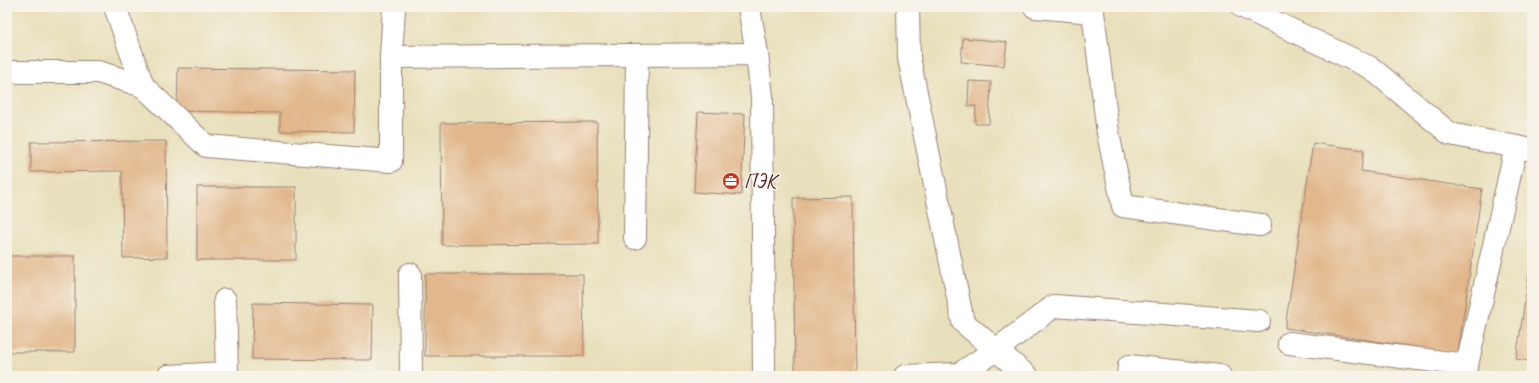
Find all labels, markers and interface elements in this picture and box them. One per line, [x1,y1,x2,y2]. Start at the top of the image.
place label: ПЭК [744,169,780,194]
office icon: ПЭК [721,171,741,191]

